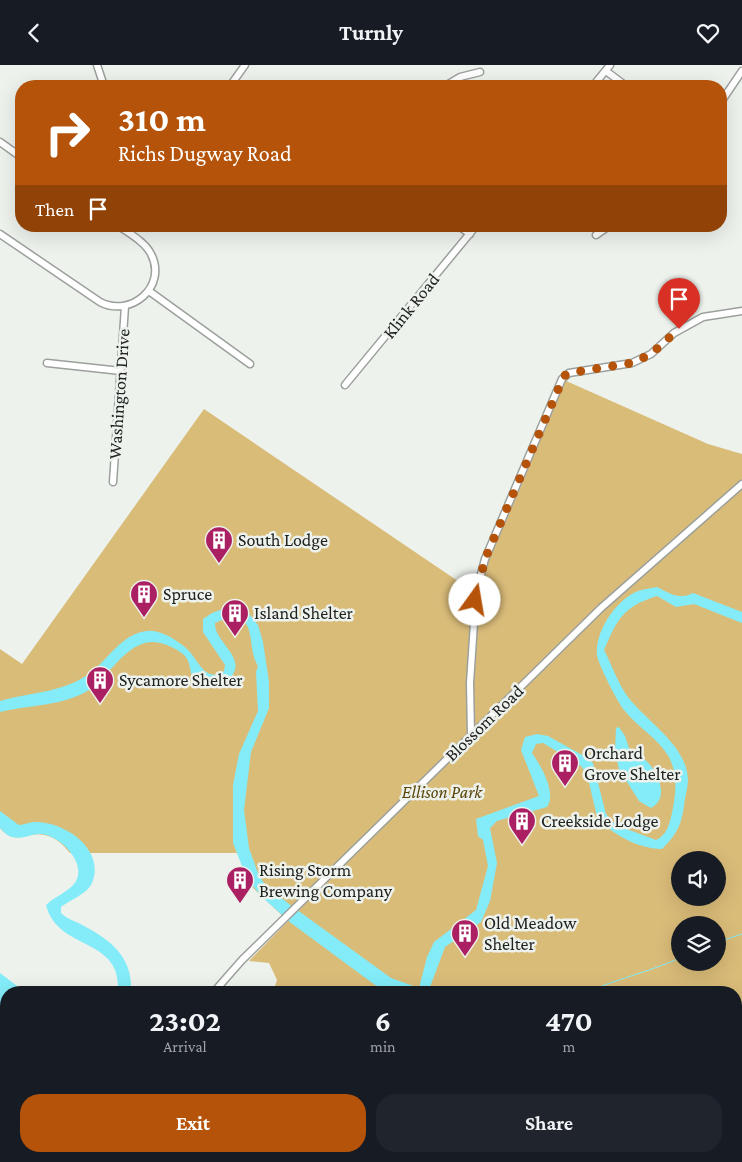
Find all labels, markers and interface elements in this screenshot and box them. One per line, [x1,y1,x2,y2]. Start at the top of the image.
icon: back [20,19,48,47]
icon: heart [694,19,722,47]
text: Turnly [339,20,403,45]
icon: right [35,100,100,165]
text: 310 m [118,100,206,139]
text: Richs Dugway Road [118,141,291,166]
icon: arrive [84,195,112,223]
text: Then [35,199,74,220]
street label: Klink Road [379,269,444,343]
pin [658,278,700,329]
icon: arrive [665,285,693,313]
street label: Washington Drive [104,328,134,460]
building icon: South Lodge [204,525,234,564]
place label: South Lodge [238,530,328,550]
position arrow [448,573,500,625]
building icon: Spruce [129,579,159,618]
place label: Spruce [163,584,212,604]
building icon: Island Shelter [220,598,250,637]
place label: Island Shelter [254,603,354,623]
building icon: Sycamore Shelter [85,665,115,704]
place label: Sycamore Shelter [119,670,243,690]
street label: Blossom Road [441,680,528,765]
place label: Orchard Grove Shelter [584,743,681,784]
building icon: Orchard Grove Shelter [550,748,580,787]
park label: Ellison Park [402,782,483,802]
building icon: Creekside Lodge [507,806,537,845]
place label: Creekside Lodge [541,811,658,831]
map controls [671,851,726,971]
button: sound [671,851,726,906]
place label: Rising Storm Brewing Company [259,860,393,901]
building icon: Rising Storm Brewing Company [225,865,255,904]
place label: Old Meadow Shelter [484,913,577,954]
button: layers [671,916,726,971]
building icon: Old Meadow Shelter [450,918,480,957]
text: 23:02 [149,1004,221,1037]
text: 6 [375,1004,391,1037]
text: 470 [545,1004,593,1037]
text: Arrival [163,1038,207,1055]
text: min [370,1038,396,1055]
text: m [562,1038,575,1055]
button: Exit [20,1094,366,1152]
button: Share [376,1094,722,1152]

